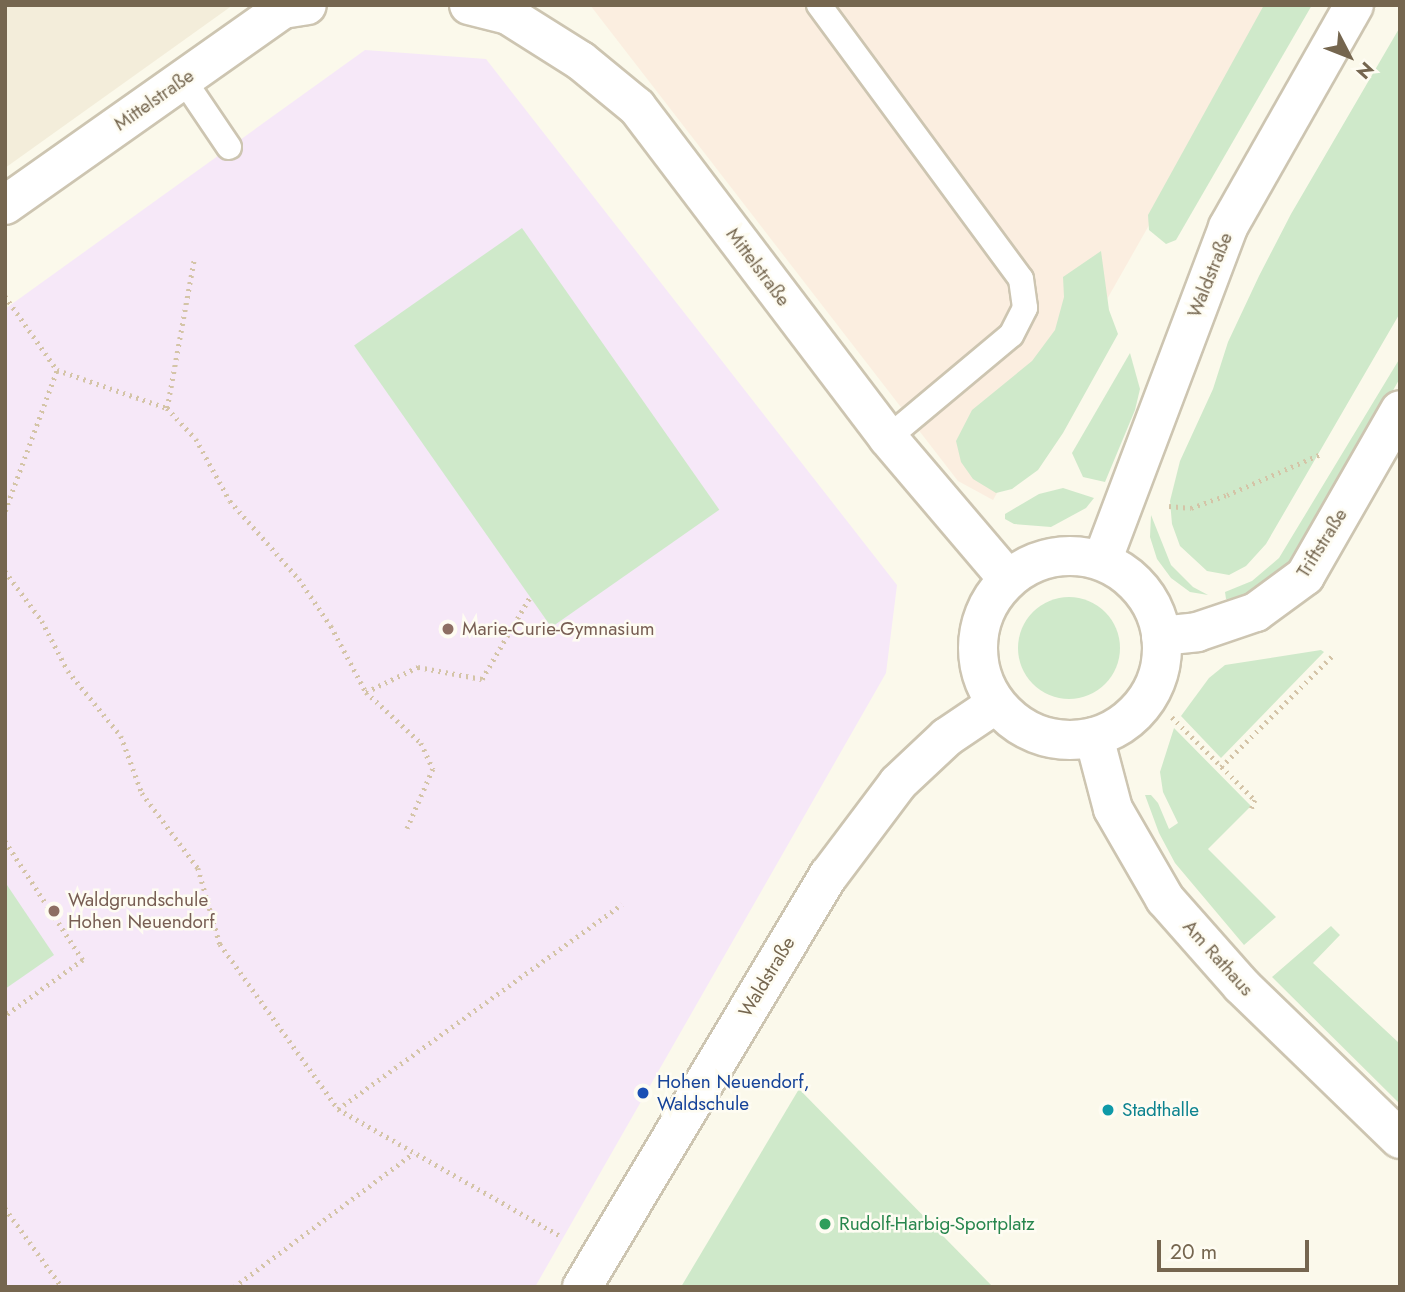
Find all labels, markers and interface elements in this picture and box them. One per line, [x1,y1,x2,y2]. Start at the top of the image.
north arrow [1314,21,1384,91]
text: N [1350,56,1380,85]
street label: Mittelstraße [110,64,198,136]
street label: Mittelstraße [721,223,795,311]
street label: Waldstraße [1183,229,1237,321]
street label: Triftstraße [1292,504,1352,582]
place label: Marie-Curie-Gymnasium [462,618,655,640]
marker: Marie-Curie-Gymnasium [440,621,456,637]
place label: Waldgrundschule Hohen Neuendorf [68,889,215,933]
marker: Waldgrundschule Hohen Neuendorf [46,903,62,919]
street label: Am Rathaus [1178,915,1258,1001]
street label: Waldstraße [734,933,800,1021]
place label: Hohen Neuendorf, Waldschule [657,1071,810,1115]
marker: Hohen Neuendorf, Waldschule [635,1085,651,1101]
place label: Stadthalle [1122,1099,1199,1121]
marker: Stadthalle [1100,1102,1116,1118]
place label: Rudolf-Harbig-Sportplatz [839,1213,1035,1235]
marker: Rudolf-Harbig-Sportplatz [817,1216,833,1232]
scale bar [1160,1226,1312,1270]
text: 20 m [1170,1237,1217,1267]

